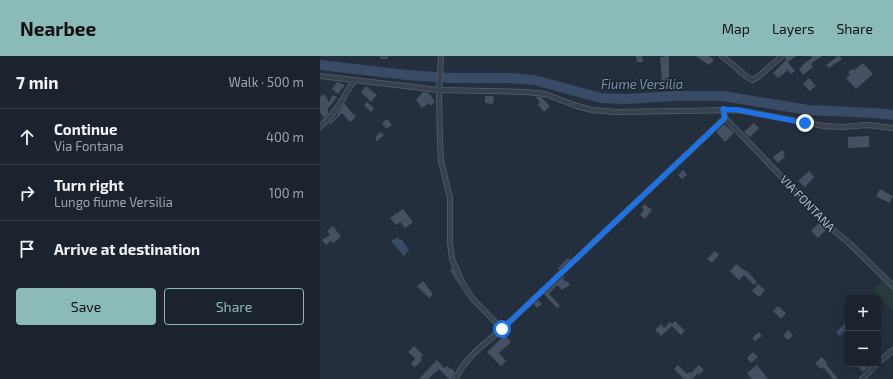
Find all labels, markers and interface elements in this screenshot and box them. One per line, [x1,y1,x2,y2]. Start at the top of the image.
text: Nearbee [20,17,96,40]
text: Map [722,20,750,37]
text: Layers [772,20,814,37]
text: Share [836,20,873,37]
text: 7 min [16,72,59,92]
text: Walk · 500 m [229,74,304,90]
water label: Fiume Versilia [601,76,683,92]
route end [796,114,814,132]
text: Continue [54,120,117,138]
icon: ahead [16,126,38,148]
text: 400 m [266,129,304,145]
text: Via Fontana [54,138,124,154]
street label: VIA FONTANA [778,172,839,234]
text: Turn right [54,176,124,194]
icon: right [16,182,38,204]
text: 100 m [269,185,304,201]
text: Lungo fiume Versilia [54,194,173,210]
icon: arrive [16,238,38,260]
text: Arrive at destination [54,240,200,258]
button: Save [16,288,156,325]
button: Share [164,288,304,325]
map controls [845,295,881,367]
button: + [845,295,881,331]
route start [493,320,511,338]
button: − [845,331,881,367]

